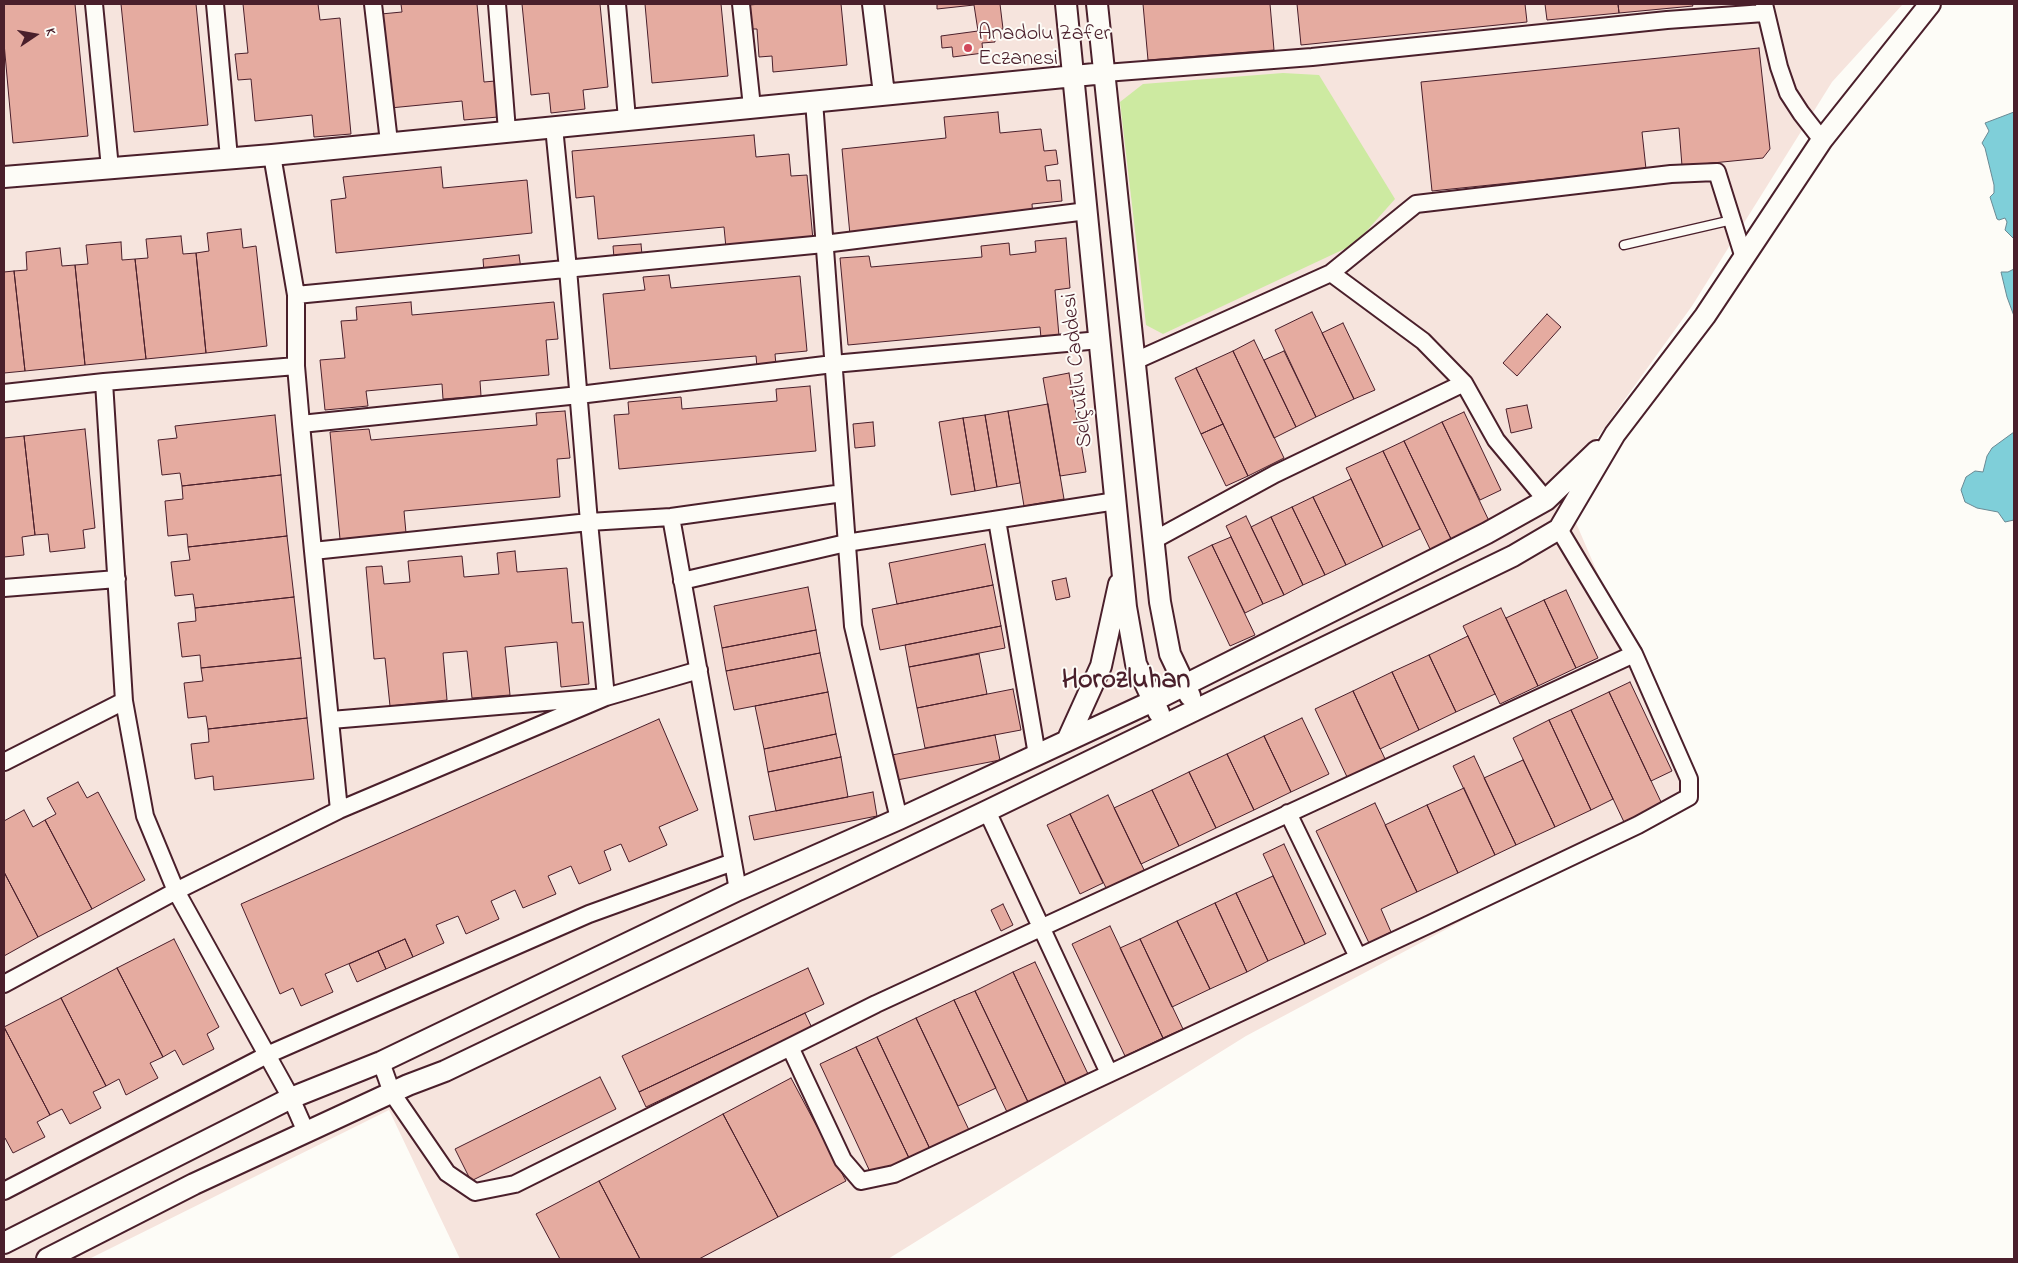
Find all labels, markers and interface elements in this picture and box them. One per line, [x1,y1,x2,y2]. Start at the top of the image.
north arrow [10,10,60,60]
place label: Anadolu Zafer Eczanesi [978,22,1110,74]
text: K [39,26,61,37]
marker: Anadolu Zafer Eczanesi [962,42,974,54]
street label: Selçuklu Caddesi [1058,292,1100,448]
district label: Horozluhan [1062,665,1190,699]

